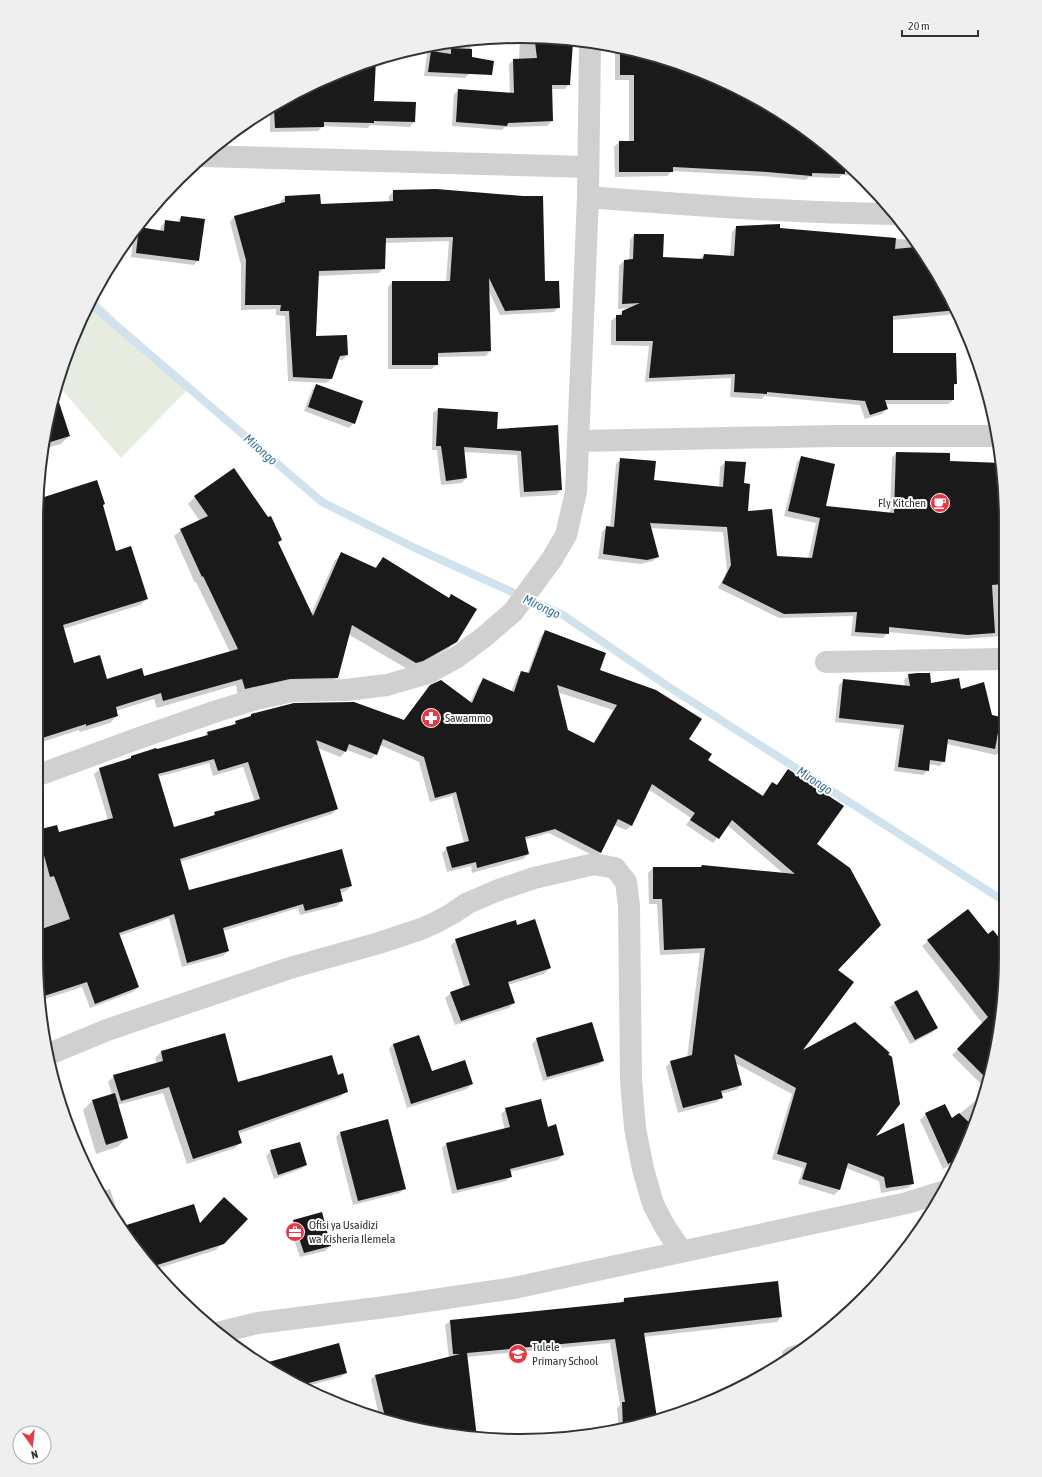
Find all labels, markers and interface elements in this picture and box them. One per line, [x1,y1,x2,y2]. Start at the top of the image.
scale bar [902,12,978,38]
text: 20 m [908,19,930,33]
water label: Mirongo [241,431,281,468]
cafe icon: Fly Kitchen [929,492,951,514]
place label: Fly Kitchen [878,496,926,510]
water label: Mirongo [521,591,563,622]
pharmacy icon: Sawammo [420,707,442,729]
place label: Sawammo [445,711,492,725]
water label: Mirongo [794,763,835,797]
place label: Ofisi ya Usaidizi wa Kisheria Ilemela [309,1218,395,1246]
office icon: Ofisi ya Usaidizi wa Kisheria Ilemela [284,1221,306,1243]
place label: Tulele Primary School [532,1340,599,1368]
school or university icon: Tulele Primary School [507,1343,529,1365]
north arrow [12,1425,52,1465]
text: N [30,1448,39,1461]

